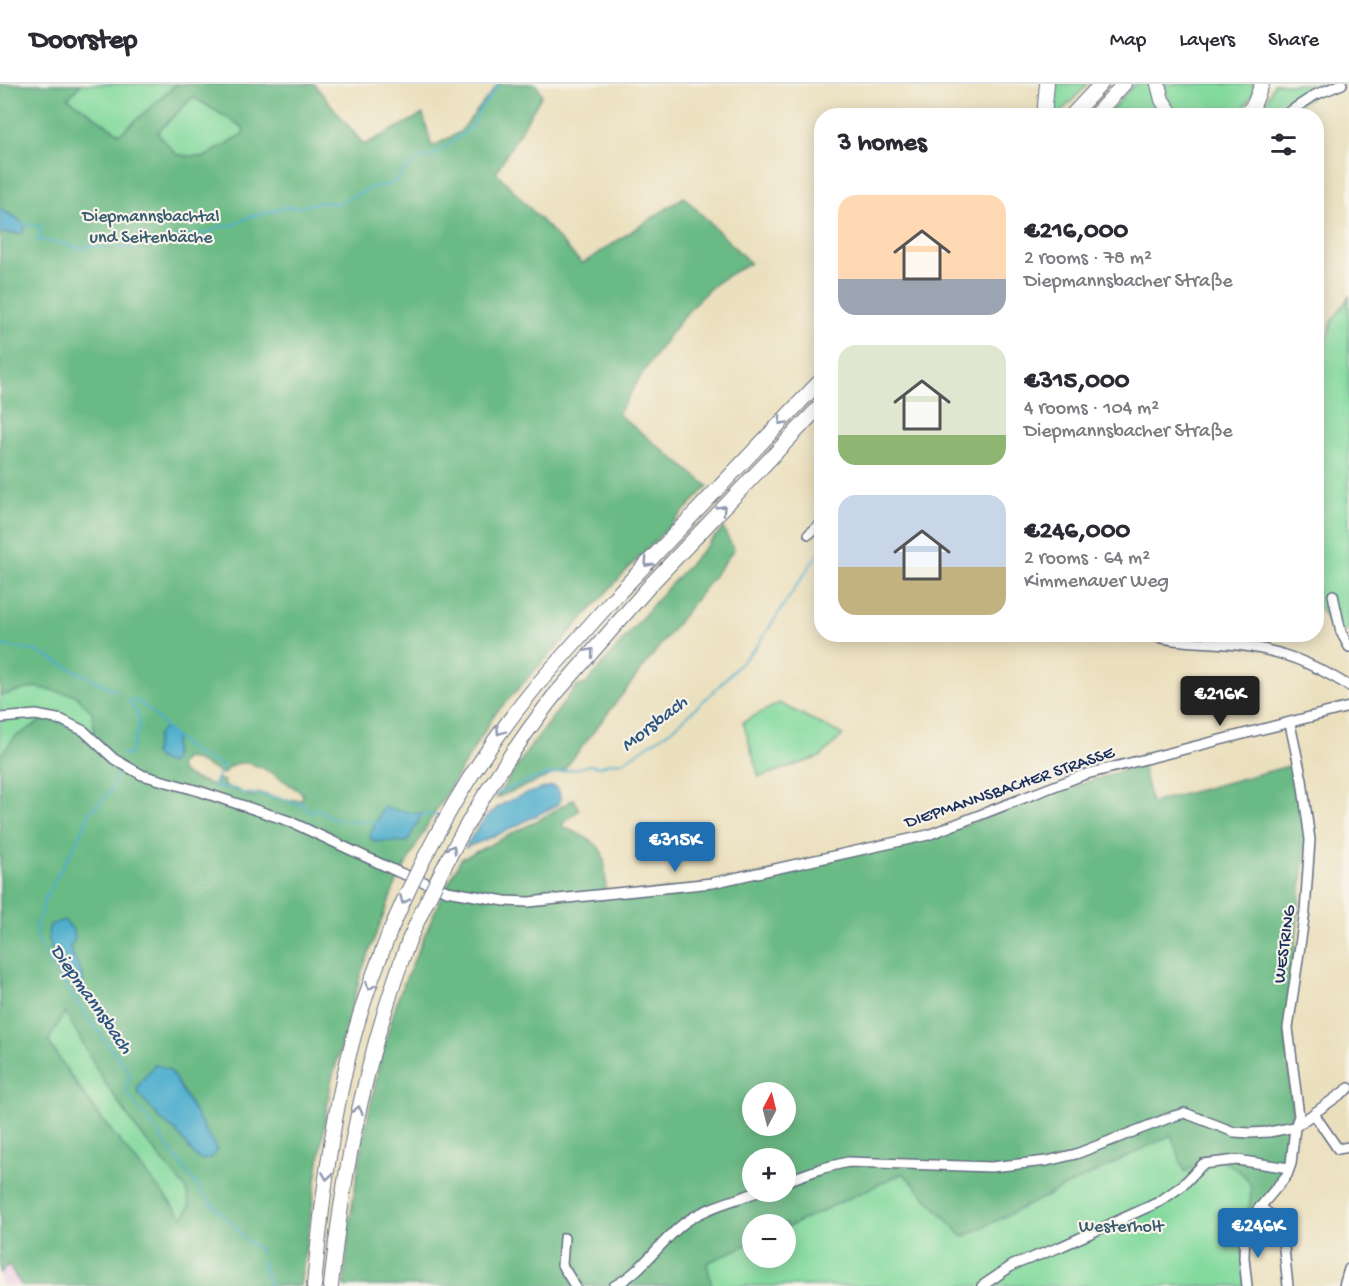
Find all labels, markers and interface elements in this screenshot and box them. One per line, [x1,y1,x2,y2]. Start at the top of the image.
text: Doorstep [30,25,137,58]
text: Map [1110,29,1146,54]
text: Layers [1179,29,1235,54]
text: Share [1268,29,1319,54]
icon: filters [1267,128,1300,161]
text: 3 homes [838,129,927,160]
park label: Diepmannsbachtal und Seitenbäche [82,207,219,249]
text: €216,000 [1024,217,1128,248]
icon: home [886,219,958,291]
text: 2 rooms · 78 m² [1024,248,1152,271]
text: Diepmannsbacher Straße [1024,271,1233,294]
text: €315,000 [1024,367,1130,398]
icon: home [886,369,958,441]
text: 4 rooms · 104 m² [1024,398,1159,421]
one-way arrow [778,414,789,425]
text: Diepmannsbacher Straße [1024,421,1233,444]
one-way arrow [715,505,726,516]
text: €246,000 [1024,517,1130,548]
icon: home [886,519,958,591]
text: 2 rooms · 64 m² [1024,548,1150,571]
one-way arrow [644,555,655,566]
text: Kimmenauer Weg [1024,571,1169,594]
one-way arrow [583,648,594,659]
pin: €216K [1178,676,1262,727]
text: €216K [1195,684,1245,707]
water label: Morsbach [617,692,693,758]
one-way arrow [496,724,507,735]
street label: DIEPMANNSBACHER STRASSE [901,742,1118,834]
pin: €315K [633,822,717,873]
text: €315K [649,830,701,853]
one-way arrow [445,845,456,856]
one-way arrow [399,893,411,904]
street label: WESTRING [1270,903,1301,985]
water label: Diepmannsbach [44,941,137,1059]
one-way arrow [365,980,377,991]
north arrow [742,1082,796,1136]
map controls [742,1082,796,1268]
one-way arrow [351,1105,364,1115]
button: + [742,1148,796,1202]
one-way arrow [321,1171,333,1180]
pin: €246K [1216,1208,1300,1259]
button: − [742,1214,796,1268]
text: €246K [1232,1216,1284,1239]
park label: Westerholt [1079,1217,1165,1238]

